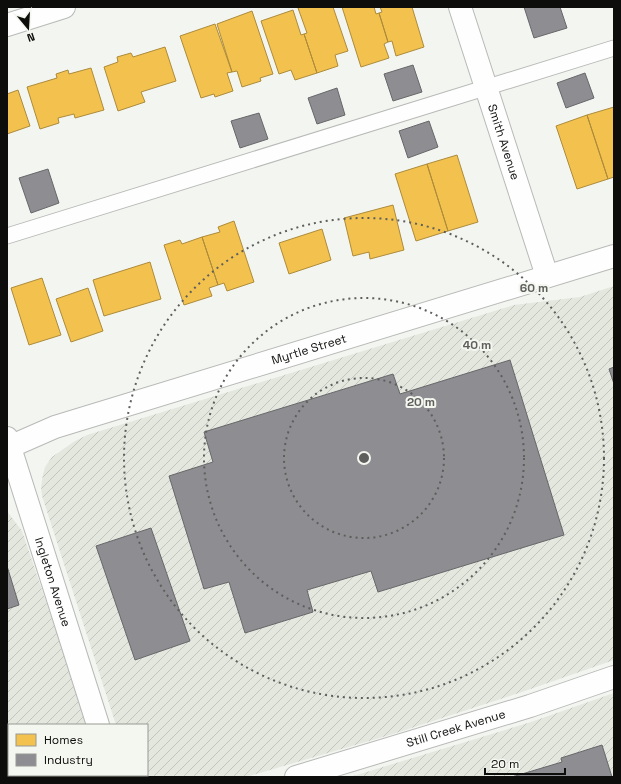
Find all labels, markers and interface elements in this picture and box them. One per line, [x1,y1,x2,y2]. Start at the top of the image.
north arrow [8,8,48,48]
text: N [25,30,37,45]
street label: Smith Avenue [484,102,523,182]
text: 60 m [520,280,548,296]
street label: Myrtle Street [270,330,348,368]
text: 40 m [463,337,491,353]
text: 20 m [407,394,435,410]
centre of rings [357,451,371,465]
street label: Ingleton Avenue [31,535,74,629]
street label: Still Creek Avenue [404,706,507,751]
legend [8,724,148,776]
text: Homes [44,732,83,748]
scale bar [485,750,565,776]
text: Industry [44,752,93,768]
text: 20 m [491,756,519,772]

